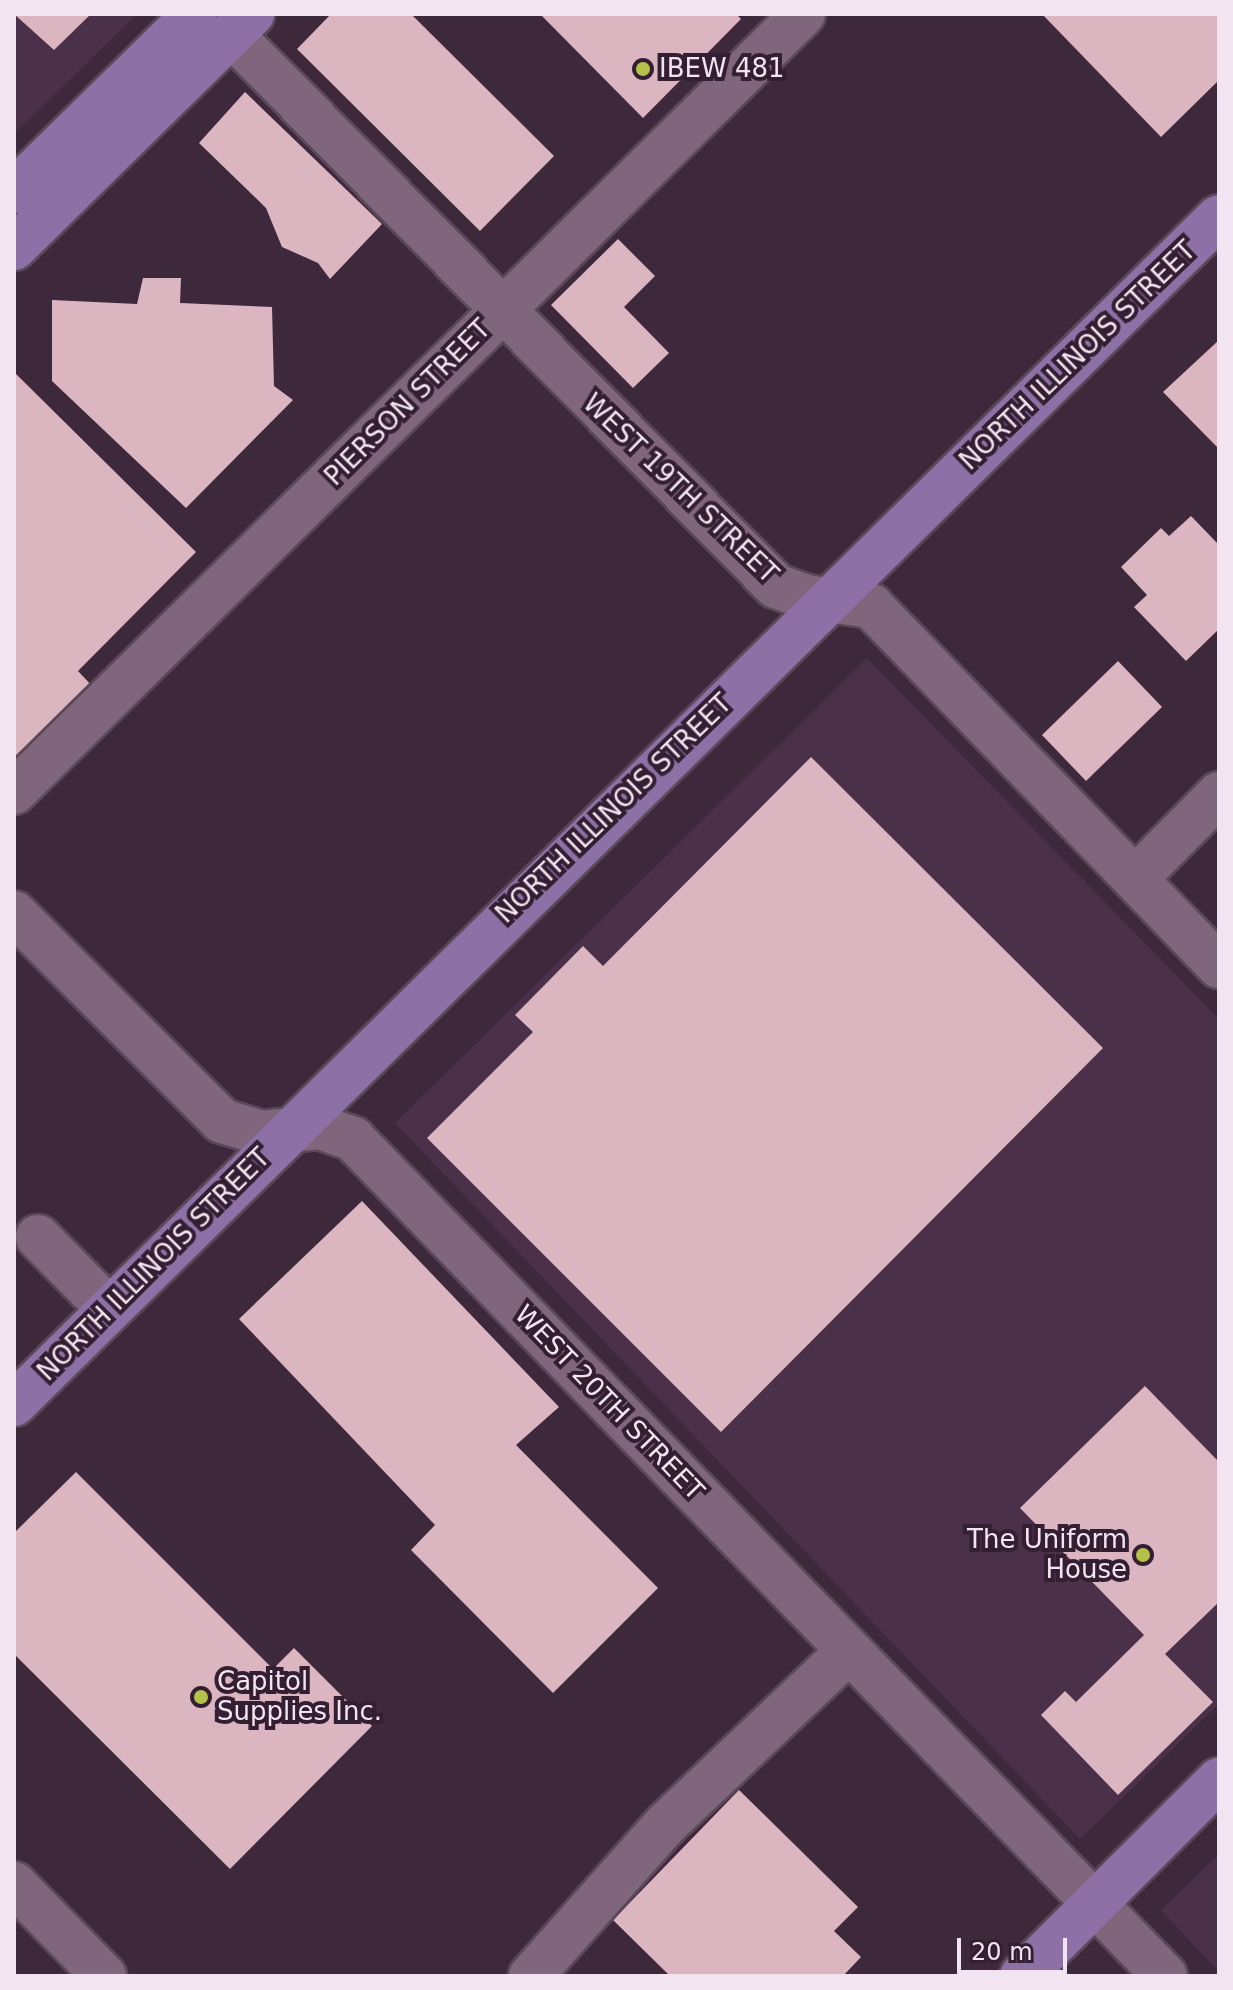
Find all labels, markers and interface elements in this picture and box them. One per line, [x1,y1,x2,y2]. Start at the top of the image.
place label: IBEW 481 [659,53,785,85]
marker: IBEW 481 [634,60,652,78]
street label: NORTH ILLINOIS STREET [954,235,1202,477]
street label: PIERSON STREET [319,314,497,492]
street label: WEST 19TH STREET [576,388,784,590]
street label: NORTH ILLINOIS STREET [490,688,738,930]
street label: NORTH ILLINOIS STREET [31,1142,277,1388]
street label: WEST 20TH STREET [508,1299,710,1507]
place label: The Uniform House [967,1524,1127,1586]
marker: The Uniform House [1134,1546,1152,1564]
place label: Capitol Supplies Inc. [217,1666,382,1728]
marker: Capitol Supplies Inc. [192,1688,210,1706]
scale bar [961,1922,1071,1972]
text: 20 m [971,1938,1033,1966]

